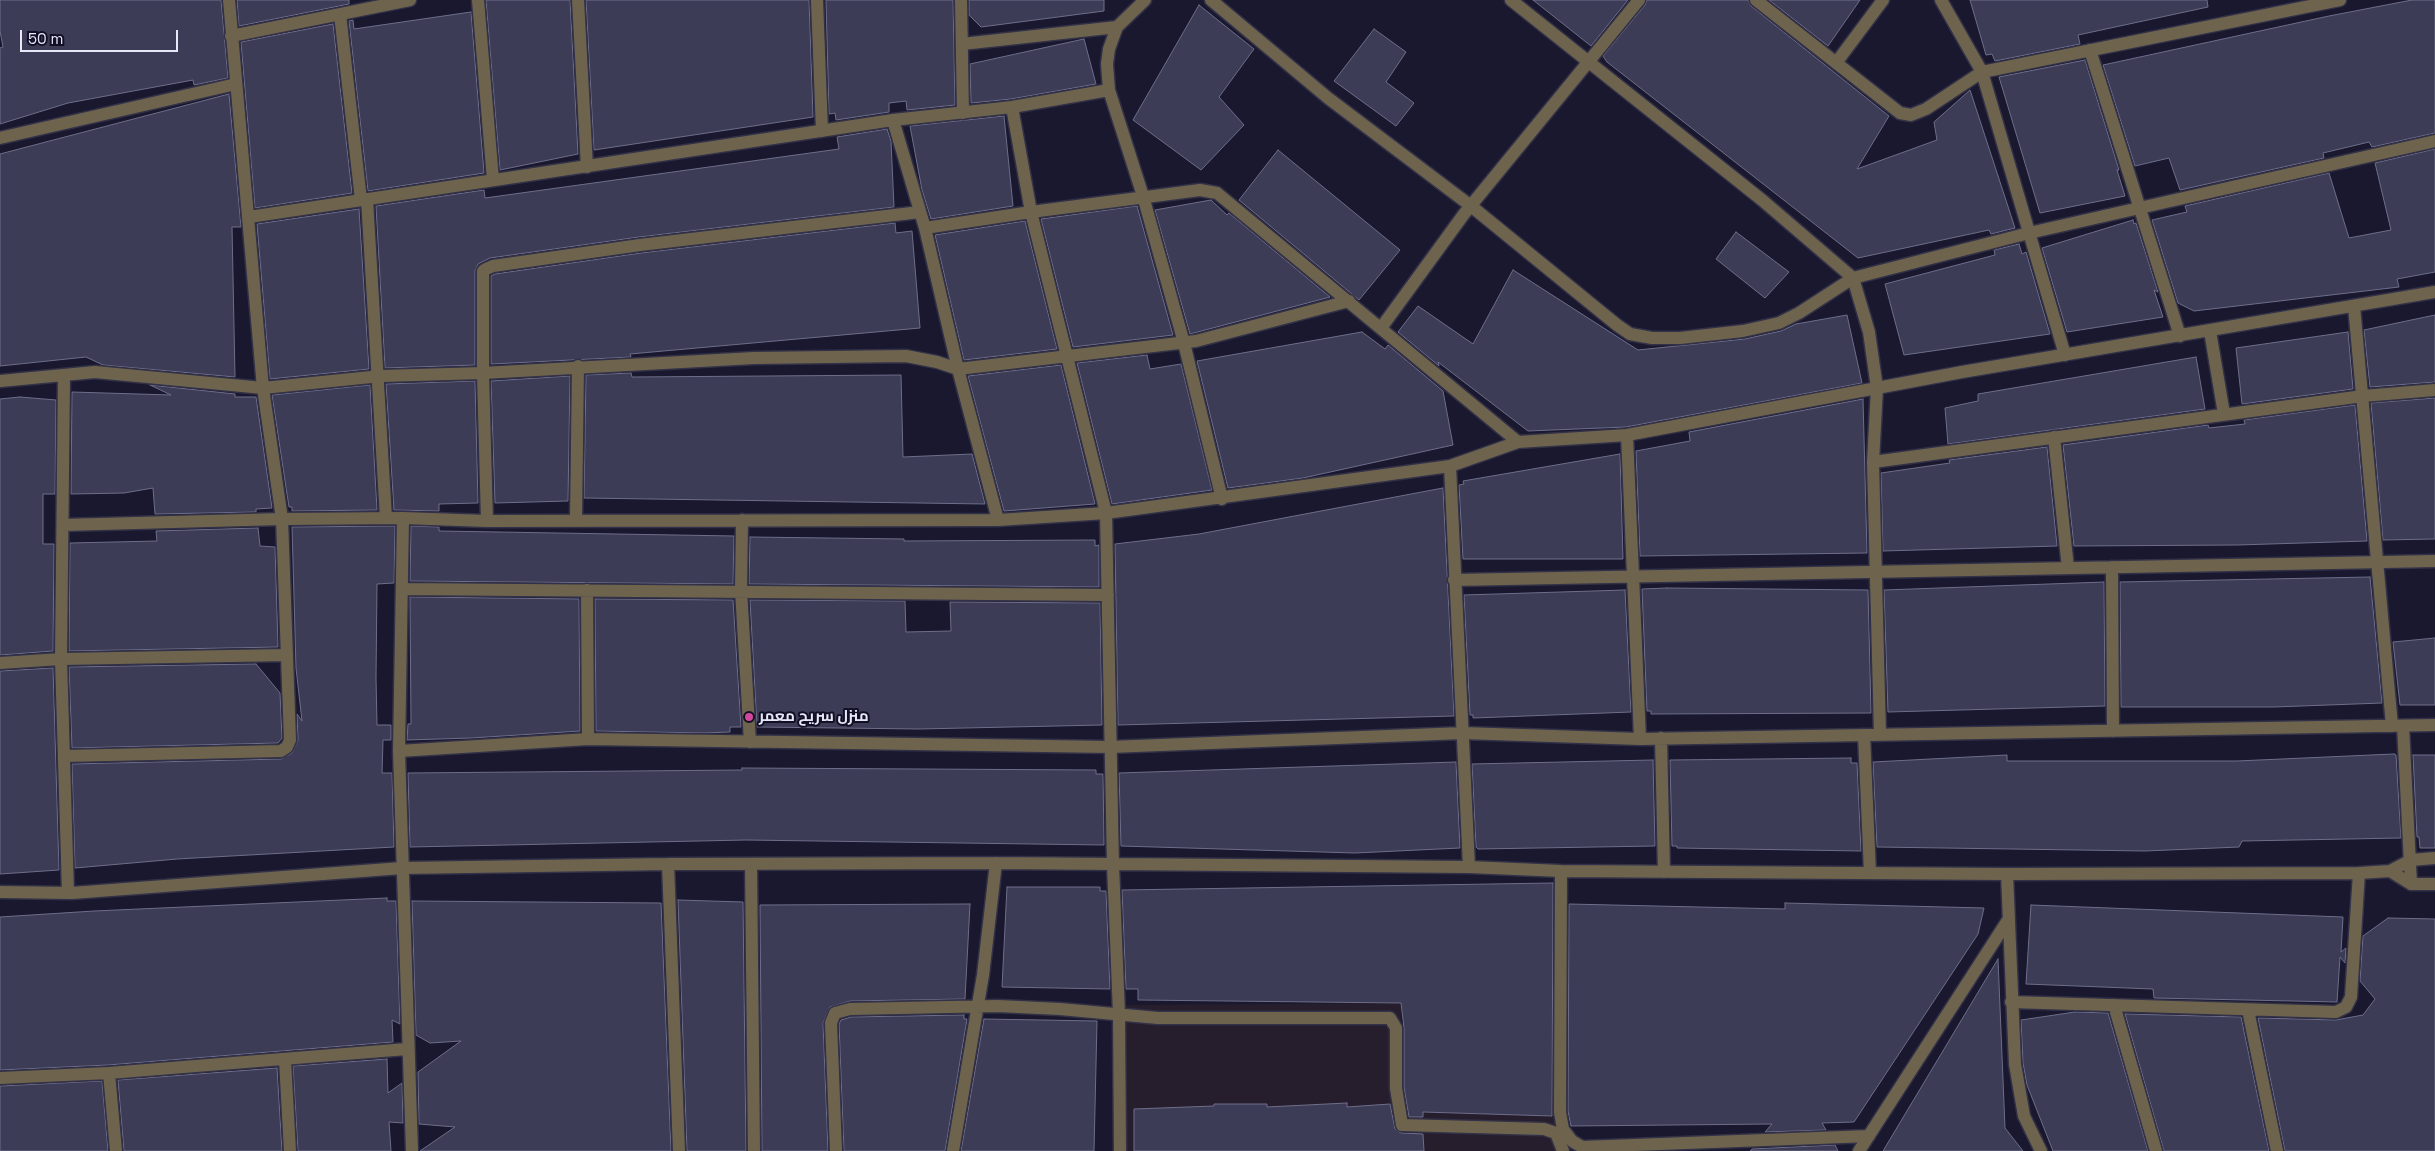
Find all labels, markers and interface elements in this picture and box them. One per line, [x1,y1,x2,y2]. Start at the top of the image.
scale bar [22,20,180,52]
text: 50 m [28,29,63,48]
place label: منزل سريح معمر [759,708,869,726]
marker: منزل سريح معمر [743,711,755,723]

